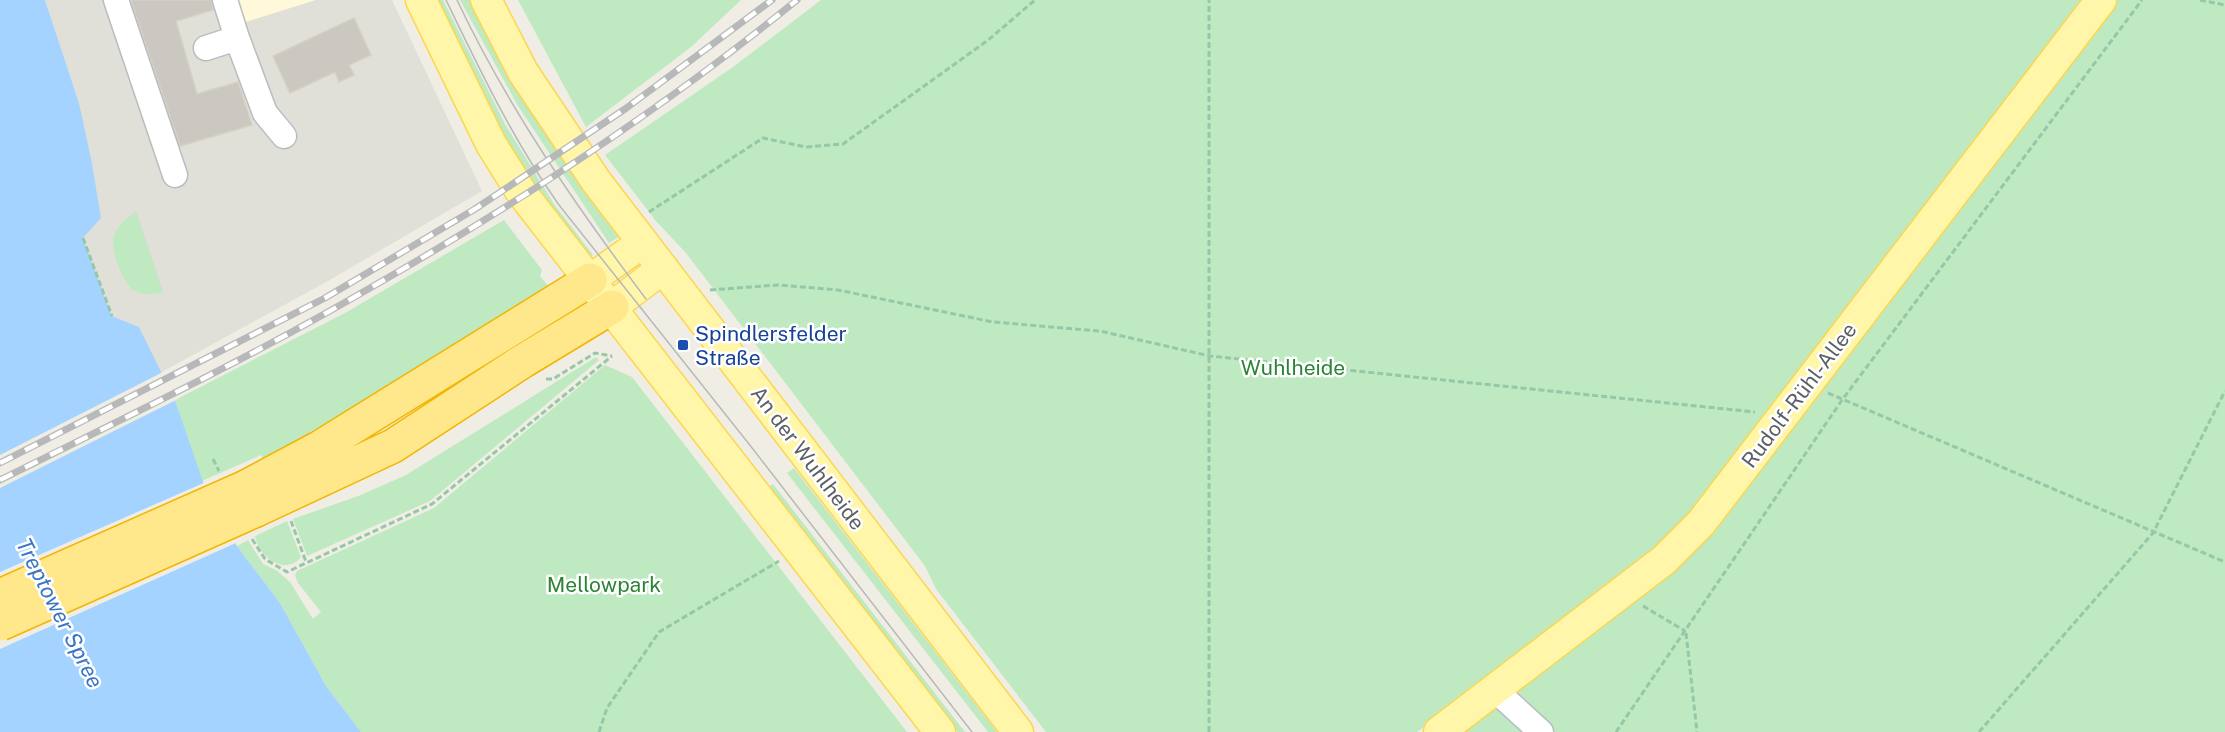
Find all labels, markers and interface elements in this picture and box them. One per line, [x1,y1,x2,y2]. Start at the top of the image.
street label: Rudolf-Rühl-Allee [1736,318,1862,472]
place label: Spindlersfelder Straße [695,321,847,370]
marker: Spindlersfelder Straße [676,338,690,352]
park label: Wuhlheide [1241,355,1345,380]
street label: An der Wuhlheide [746,381,870,535]
water label: Treptower Spree [11,534,109,692]
park label: Mellowpark [547,572,661,597]

